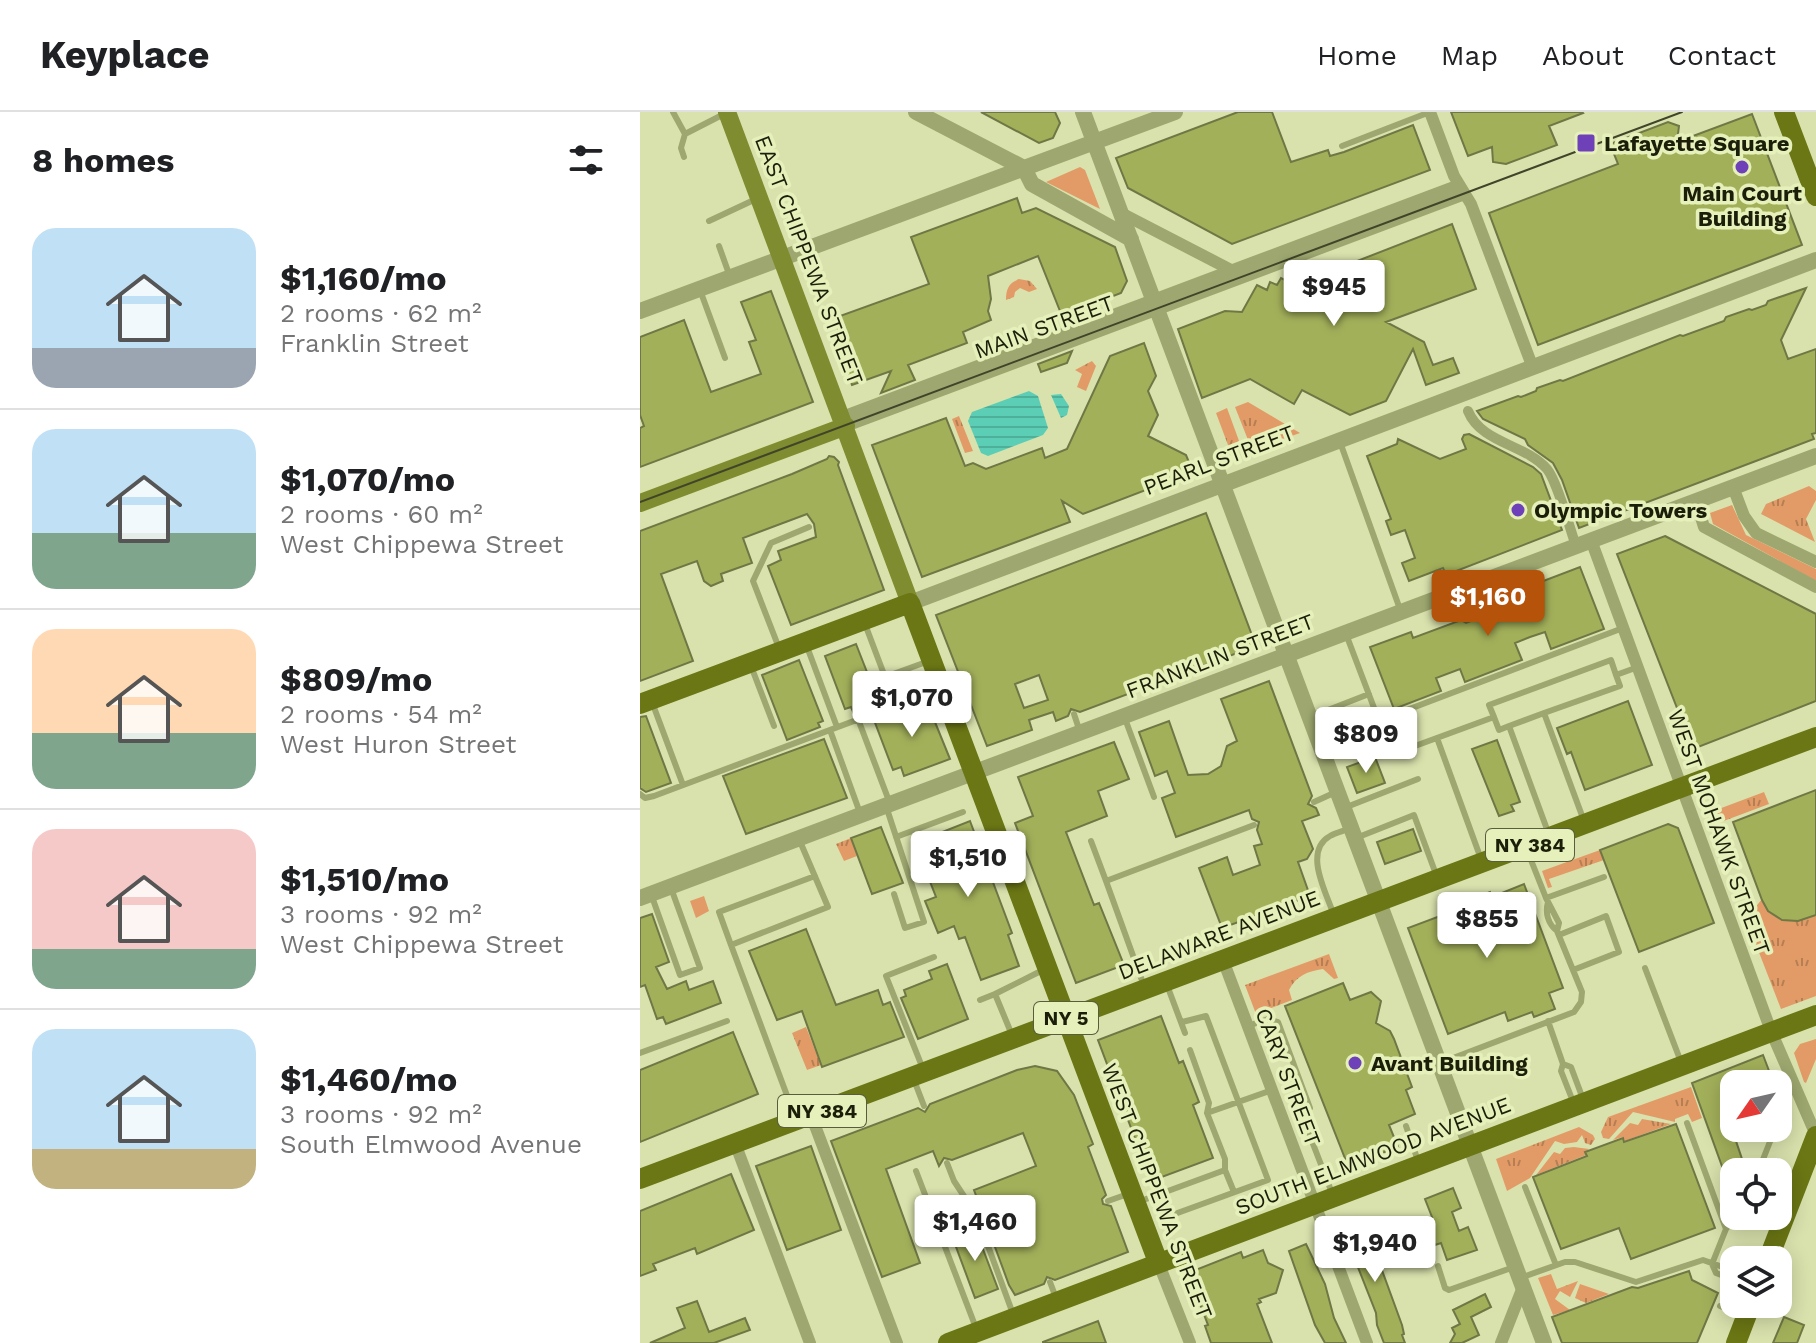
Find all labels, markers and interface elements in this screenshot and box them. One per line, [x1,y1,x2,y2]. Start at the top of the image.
text: Keyplace [40,33,209,77]
text: Home [1317,39,1397,72]
text: Map [1441,39,1498,72]
text: About [1542,39,1624,72]
text: Contact [1668,39,1776,72]
place label: Lafayette Square [1604,131,1789,156]
street label: EAST CHIPPEWA STREET [750,132,868,388]
marker: Lafayette Square [1575,132,1597,154]
icon: filters [564,138,608,182]
text: 8 homes [32,140,174,180]
marker: Main Court Building [1733,158,1751,176]
place label: Main Court Building [1682,181,1802,231]
text: $1,160/mo [280,258,447,298]
icon: home [96,260,192,356]
pin: $945 [1287,260,1381,328]
text: $945 [1302,271,1366,301]
street label: MAIN STREET [971,290,1117,364]
text: 2 rooms · 62 m² [280,298,482,328]
text: Franklin Street [280,328,469,358]
street label: PEARL STREET [1140,420,1298,500]
text: $1,070/mo [280,459,455,499]
icon: home [96,461,192,557]
place label: Olympic Towers [1534,498,1707,523]
text: 2 rooms · 60 m² [280,499,483,529]
marker: Olympic Towers [1509,501,1527,519]
text: West Chippewa Street [280,529,563,559]
pin: $1,160 [1423,570,1553,638]
text: $1,160 [1450,581,1526,611]
street label: FRANKLIN STREET [1123,609,1317,703]
text: $809/mo [280,659,432,699]
icon: home [96,661,192,757]
pin: $1,070 [847,671,977,739]
text: $1,070 [870,682,954,712]
text: 2 rooms · 54 m² [280,699,482,729]
street label: WEST MOHAWK STREET [1663,706,1775,958]
pin: $809 [1319,707,1413,775]
text: $809 [1333,718,1399,748]
text: West Huron Street [280,729,517,759]
road number: NY 384 [1486,829,1574,861]
pin: $1,510 [903,831,1033,899]
text: $1,510 [929,842,1007,872]
text: $1,510/mo [280,859,449,899]
icon: home [96,861,192,957]
street label: DELAWARE AVENUE [1115,885,1323,985]
pin: $855 [1440,892,1534,960]
text: 3 rooms · 92 m² [280,899,482,929]
text: $855 [1455,903,1519,933]
text: West Chippewa Street [280,929,563,959]
road number: NY 5 [1034,1002,1098,1034]
street label: CARY STREET [1250,1005,1326,1149]
place label: Avant Building [1371,1051,1528,1076]
marker: Avant Building [1346,1054,1364,1072]
text: $1,460/mo [280,1059,457,1099]
street label: WEST CHIPPEWA STREET [1097,1060,1217,1322]
icon: home [96,1061,192,1157]
north arrow [1720,1070,1792,1142]
map controls [1720,1070,1792,1318]
street label: SOUTH ELMWOOD AVENUE [1232,1092,1514,1220]
road number: NY 384 [778,1095,866,1127]
text: 3 rooms · 92 m² [280,1099,482,1129]
text: South Elmwood Avenue [280,1129,582,1159]
button: locate [1720,1158,1792,1230]
pin: $1,460 [910,1195,1040,1263]
text: $1,460 [933,1206,1017,1236]
pin: $1,940 [1310,1216,1440,1284]
text: $1,940 [1333,1227,1417,1257]
button: layers [1720,1246,1792,1318]

